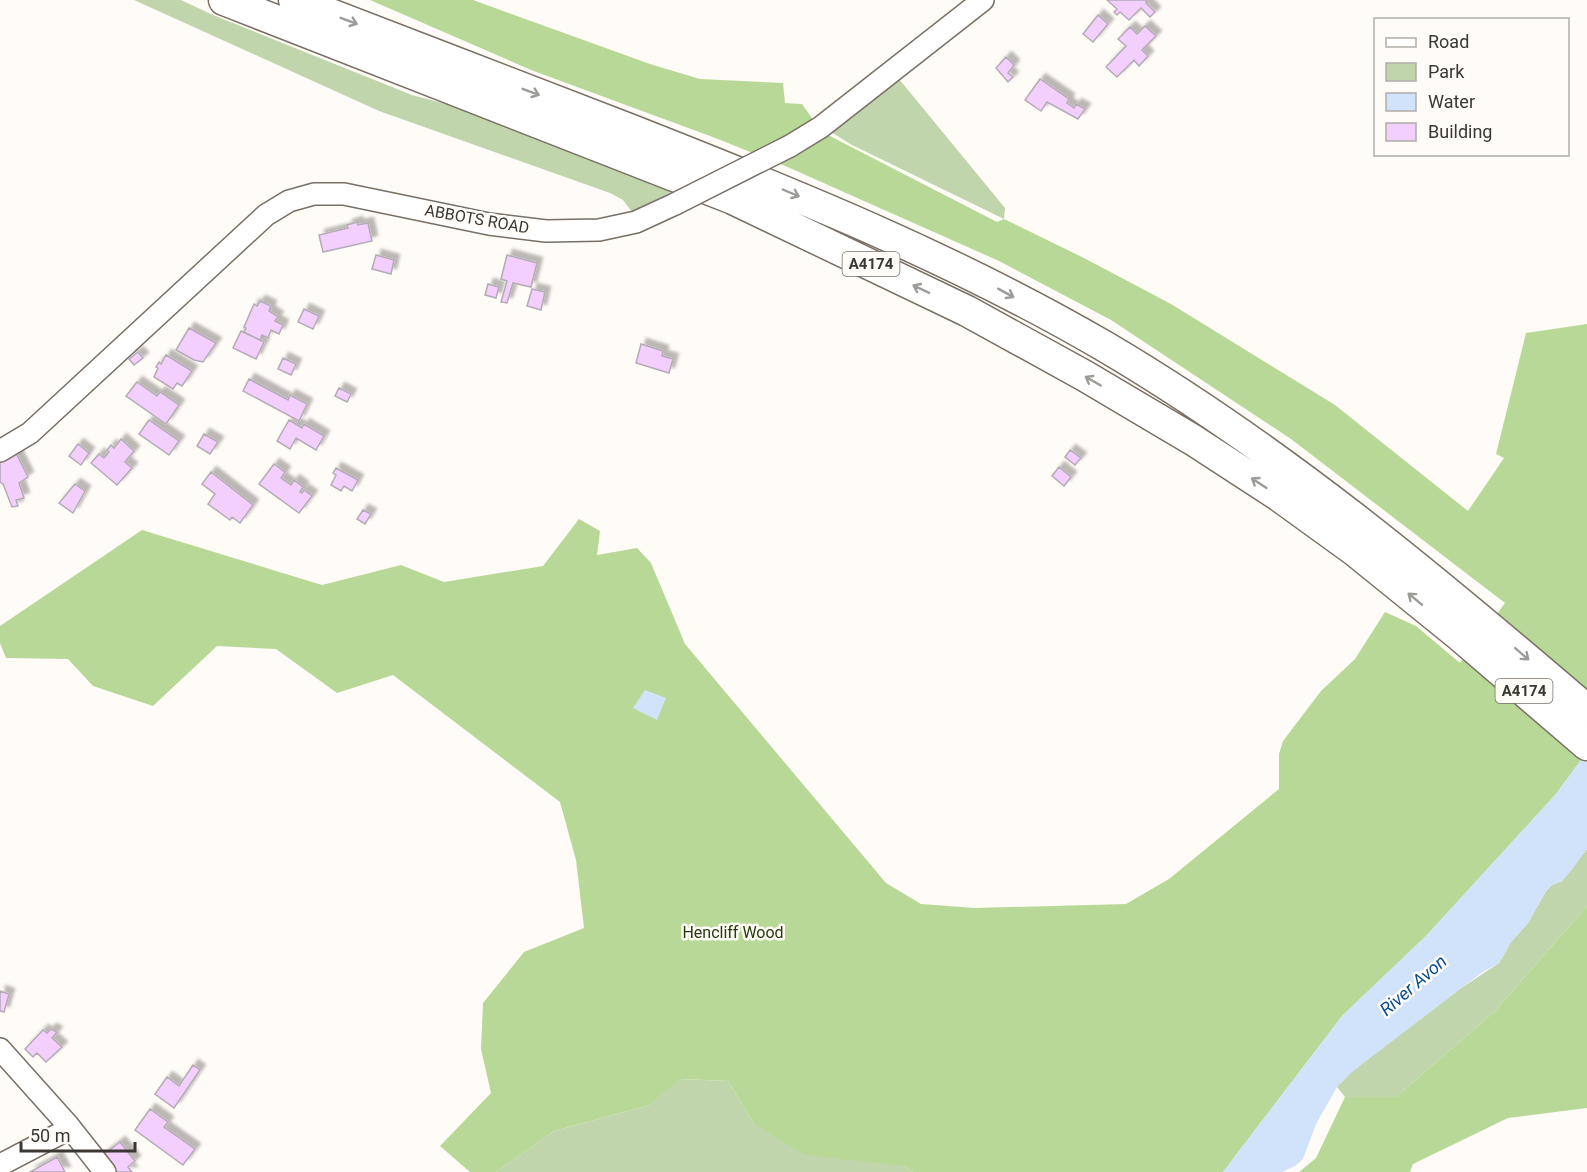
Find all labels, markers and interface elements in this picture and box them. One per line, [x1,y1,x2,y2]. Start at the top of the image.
one-way arrow [339,16,358,27]
legend [1374,18,1569,156]
text: Road [1428,31,1469,52]
text: Park [1428,61,1465,82]
one-way arrow [521,87,540,98]
text: Water [1428,91,1475,112]
text: Building [1428,121,1492,142]
one-way arrow [781,188,799,199]
street label: ABBOTS ROAD [423,200,531,238]
road number: A4174 [842,252,900,276]
one-way arrow [912,282,930,294]
one-way arrow [997,287,1014,299]
one-way arrow [1085,374,1102,386]
one-way arrow [1251,477,1267,489]
one-way arrow [1407,593,1423,606]
one-way arrow [1514,647,1529,661]
road number: A4174 [1496,679,1552,703]
park label: Hencliff Wood [682,923,784,942]
water label: River Avon [1375,950,1451,1020]
scale bar [21,1115,135,1153]
text: 50 m [30,1125,70,1146]

